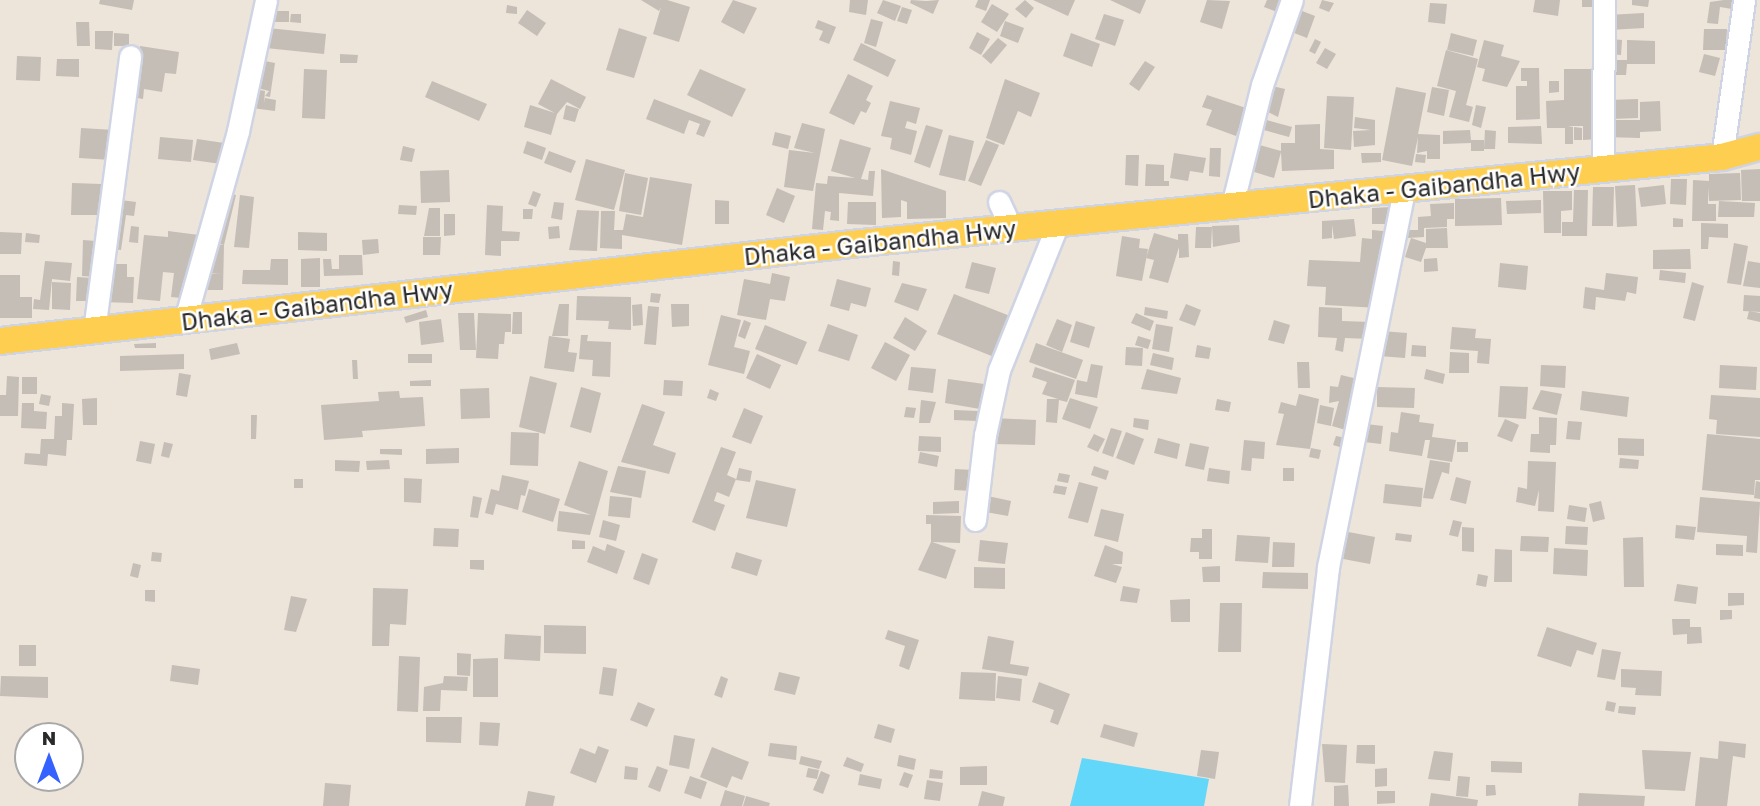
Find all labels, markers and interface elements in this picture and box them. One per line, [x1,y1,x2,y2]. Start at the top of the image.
street label: Dhaka - Gaibandha Hwy [1306,156,1582,214]
street label: Dhaka - Gaibandha Hwy [742,213,1018,271]
street label: Dhaka - Gaibandha Hwy [179,274,455,336]
north arrow [14,722,84,792]
text: N [42,726,56,749]

